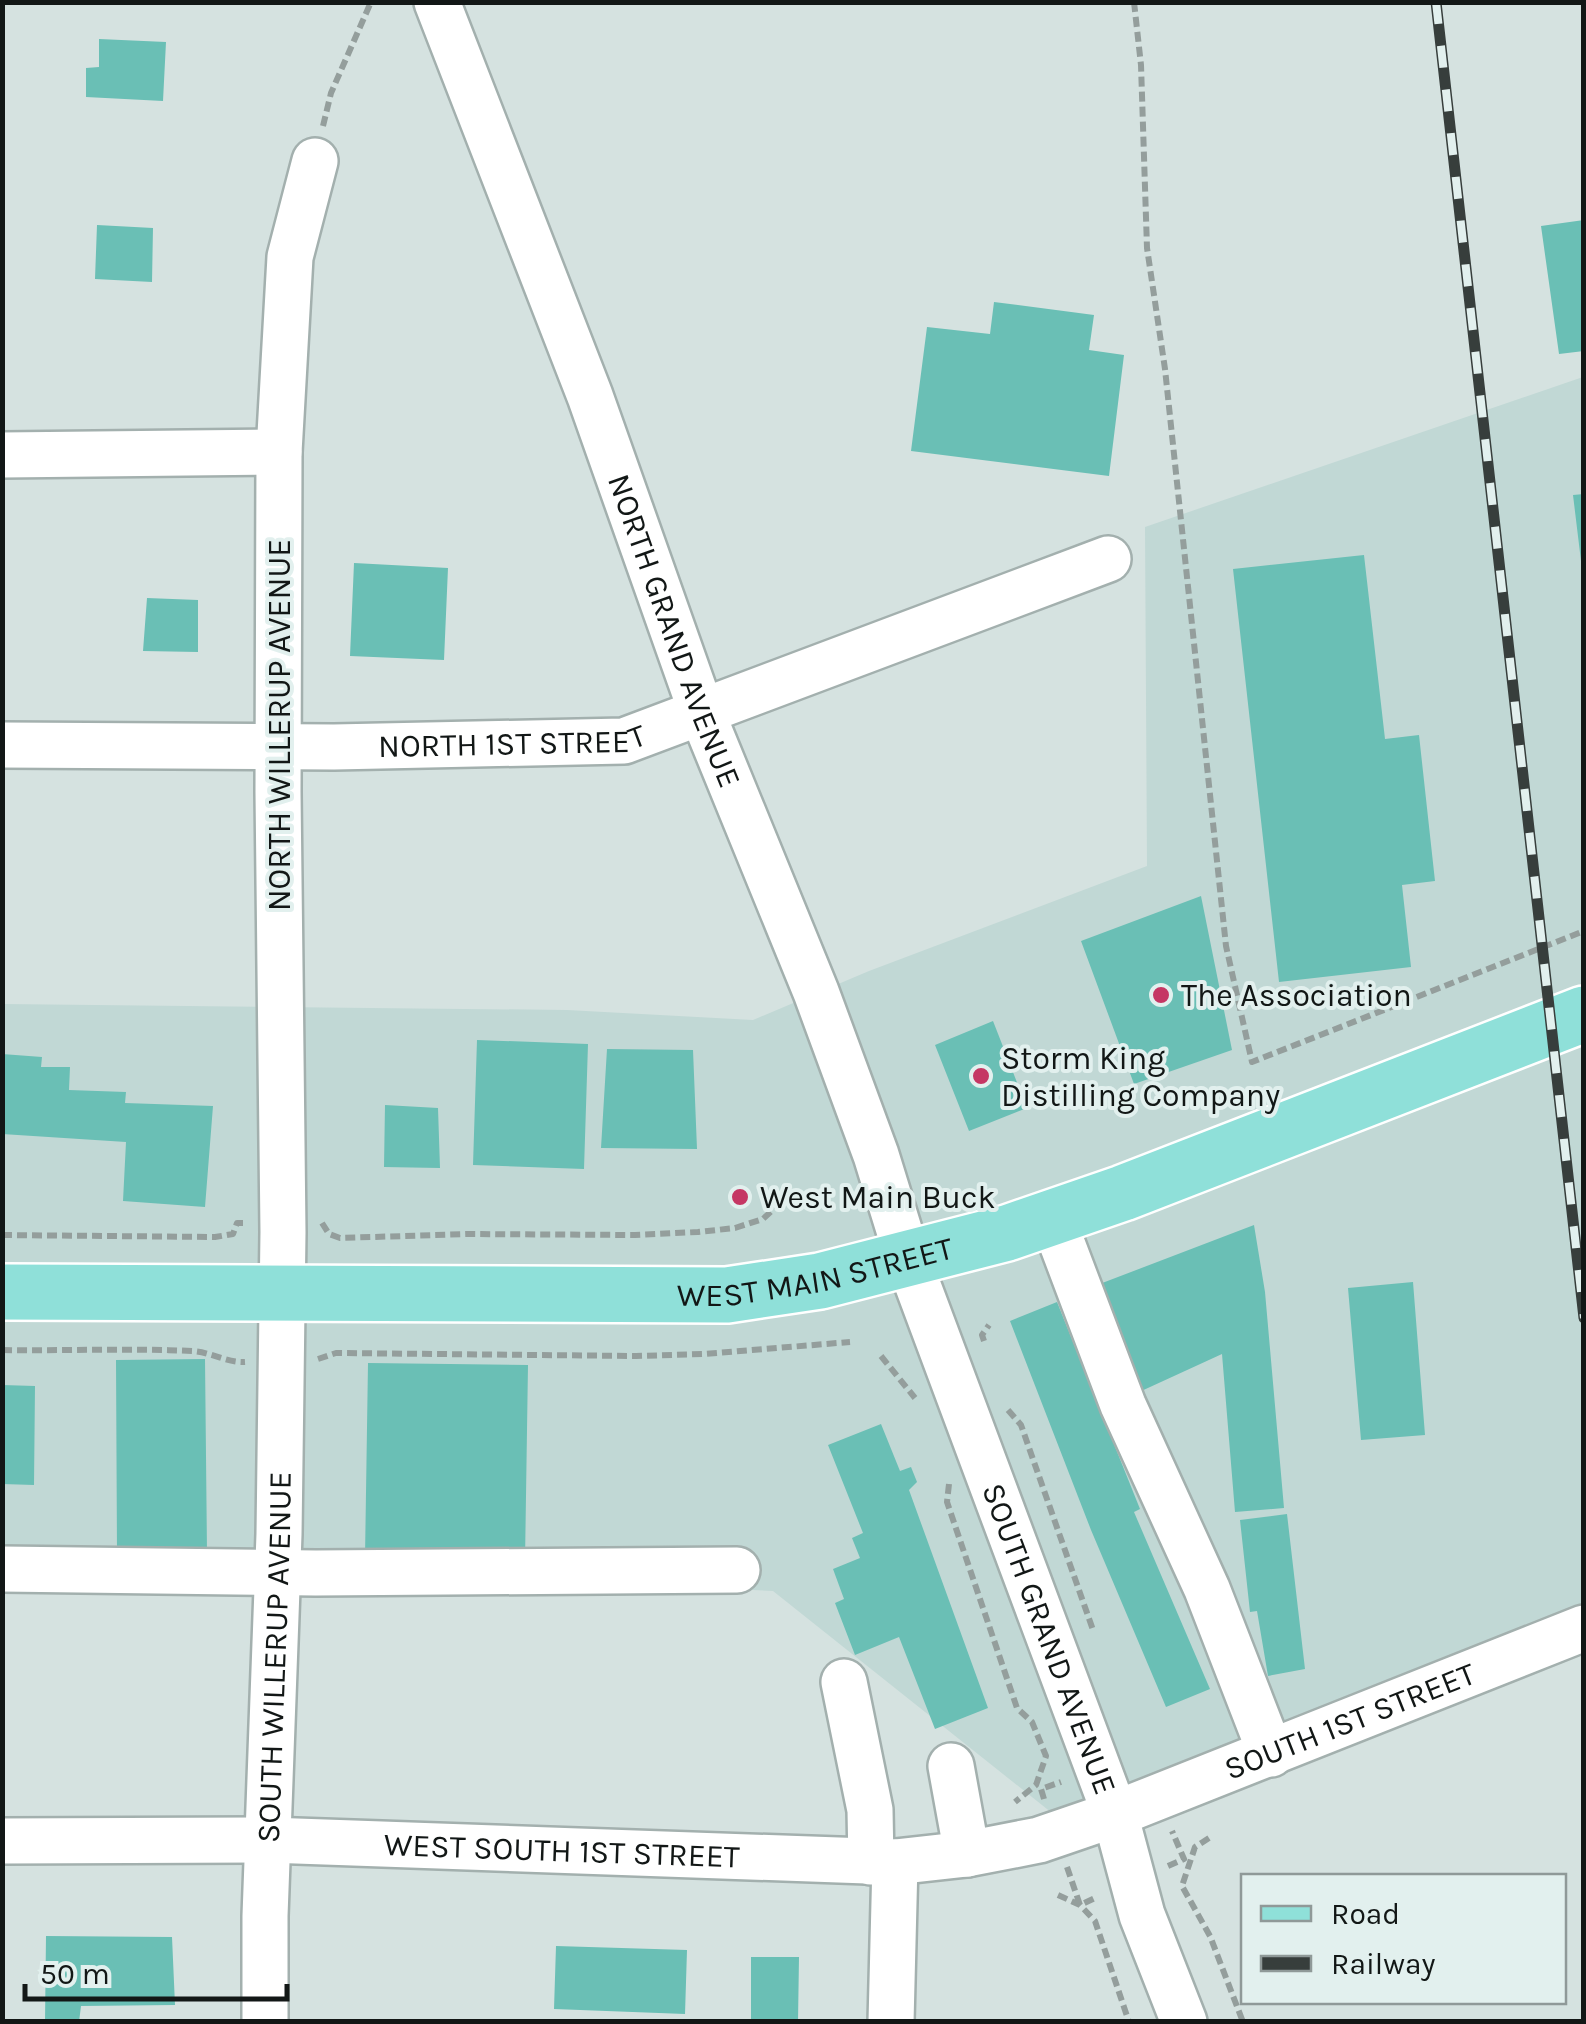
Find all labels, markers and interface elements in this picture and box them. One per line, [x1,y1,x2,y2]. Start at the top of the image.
street label: NORTH GRAND AVENUE [601,469,749,793]
street label: NORTH WILLERUP AVENUE [261,539,298,911]
street label: NORTH 1ST STREET [378,716,651,765]
place label: The Association [1181,977,1412,1014]
marker: The Association [1150,984,1172,1006]
place label: Storm King Distilling Company [1001,1040,1280,1114]
marker: Storm King Distilling Company [970,1065,992,1087]
place label: West Main Buck [760,1179,995,1216]
marker: West Main Buck [729,1186,751,1208]
street label: WEST MAIN STREET [677,1229,957,1314]
street label: SOUTH WILLERUP AVENUE [249,1471,298,1844]
street label: SOUTH GRAND AVENUE [975,1478,1125,1800]
street label: SOUTH 1ST STREET [1219,1655,1480,1787]
street label: WEST SOUTH 1ST STREET [383,1826,740,1875]
legend [1241,1874,1566,2004]
text: Road [1331,1896,1400,1932]
scale bar [25,1939,288,2001]
text: Railway [1331,1946,1435,1982]
text: 50 m [40,1956,110,1992]

